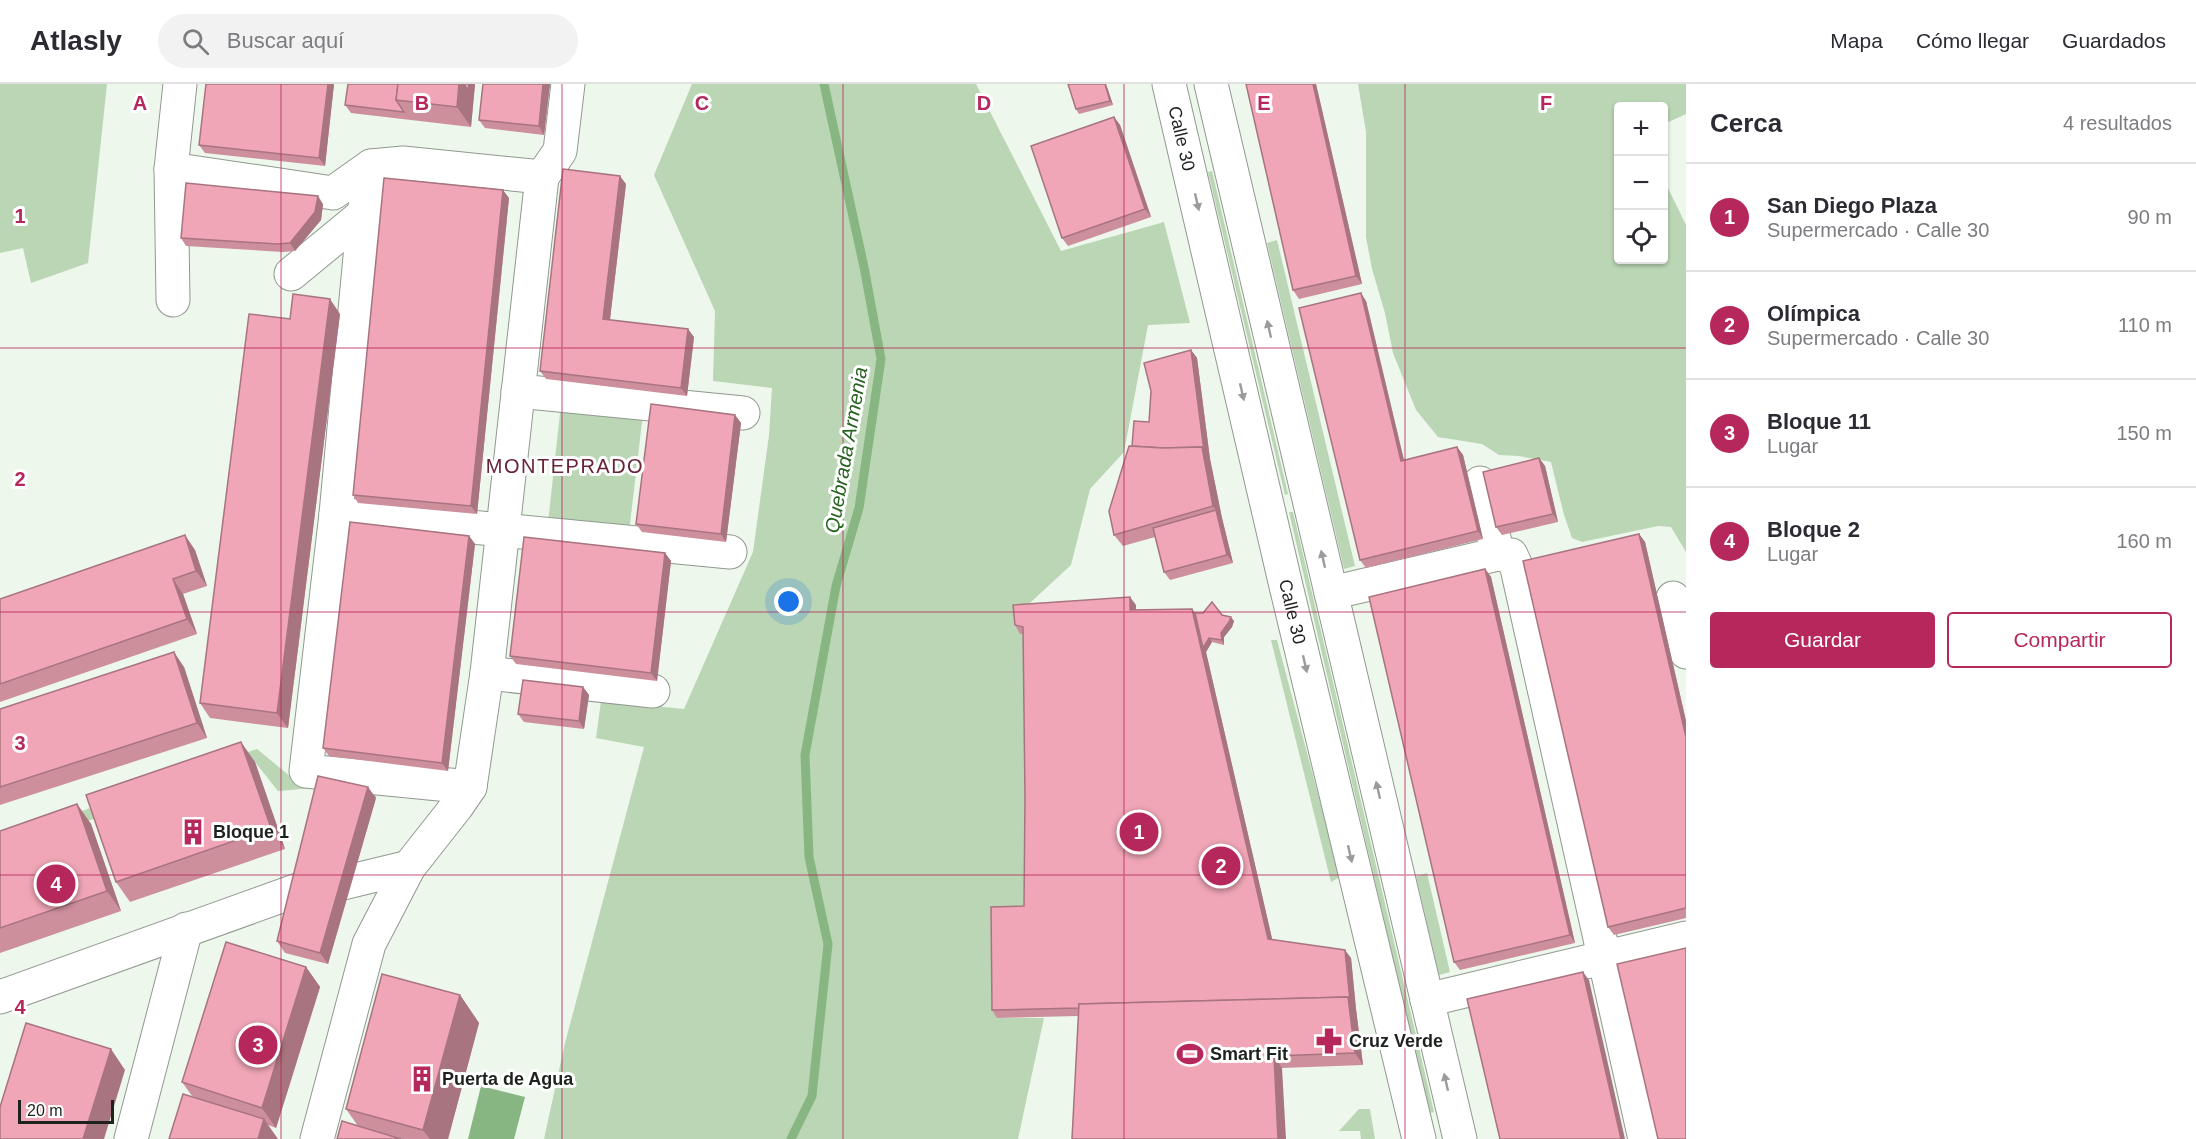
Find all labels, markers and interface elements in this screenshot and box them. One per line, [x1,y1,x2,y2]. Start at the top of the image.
search box [158,14,578,68]
text: Atlasly [30,25,122,56]
icon: search [179,25,212,58]
text: Buscar aquí [227,28,344,53]
text: Mapa [1830,29,1883,52]
text: Cómo llegar [1916,29,2029,52]
text: Guardados [2062,29,2166,52]
text: A [133,92,147,114]
text: B [415,92,429,114]
text: C [695,92,709,114]
text: D [977,92,991,114]
text: E [1257,92,1271,114]
text: F [1540,92,1552,114]
map controls [1614,102,1668,264]
button: + [1614,102,1668,156]
street label: Calle 30 [1164,104,1199,173]
text: Cerca [1710,108,1782,138]
text: 4 resultados [2063,112,2172,134]
button: − [1614,156,1668,210]
one-way arrow [1192,193,1202,212]
text: San Diego Plaza [1767,193,1937,218]
text: 1 [14,205,26,227]
text: 1 [1724,206,1735,228]
text: 90 m [2128,206,2172,228]
button: locate [1614,210,1668,264]
text: Supermercado · Calle 30 [1767,219,1989,241]
text: Olímpica [1767,301,1860,326]
text: 2 [1724,314,1735,336]
text: 110 m [2118,314,2172,336]
one-way arrow [1263,319,1273,338]
text: Supermercado · Calle 30 [1767,327,1989,349]
water label: Quebrada Armenia [821,365,871,535]
one-way arrow [1237,383,1247,401]
text: Bloque 11 [1767,409,1871,434]
text: 3 [1724,422,1735,444]
text: 150 m [2116,422,2172,444]
text: Lugar [1767,435,1818,457]
district label: MONTEPRADO [486,455,644,477]
text: 2 [14,468,26,490]
text: Bloque 2 [1767,517,1860,542]
text: 4 [1724,530,1735,552]
text: 160 m [2116,530,2172,552]
text: Lugar [1767,543,1818,565]
one-way arrow [1318,550,1328,569]
street label: Calle 30 [1275,577,1310,646]
your location [774,587,803,616]
button: Guardar [1710,612,1935,668]
button: Compartir [1947,612,2172,668]
one-way arrow [1300,655,1310,673]
text: 3 [14,732,26,754]
one-way arrow [1372,781,1382,799]
pin: 1 [1120,810,1158,855]
building icon: Bloque 1 [178,817,208,847]
place label: Bloque 1 [213,822,289,842]
pin: 2 [1202,844,1240,888]
one-way arrow [1346,844,1356,863]
pin: 4 [36,862,76,906]
text: 4 [14,996,26,1018]
pin: 3 [238,1022,278,1068]
pharmacy icon: Cruz Verde [1314,1026,1344,1056]
place label: Cruz Verde [1349,1031,1443,1051]
sports icon: Smart Fit [1175,1039,1205,1069]
place label: Smart Fit [1210,1044,1288,1064]
building icon: Puerta de Agua [407,1064,437,1094]
place label: Puerta de Agua [442,1069,574,1089]
one-way arrow [1441,1073,1451,1091]
scale bar [18,1097,114,1124]
text: 20 m [27,1102,63,1119]

